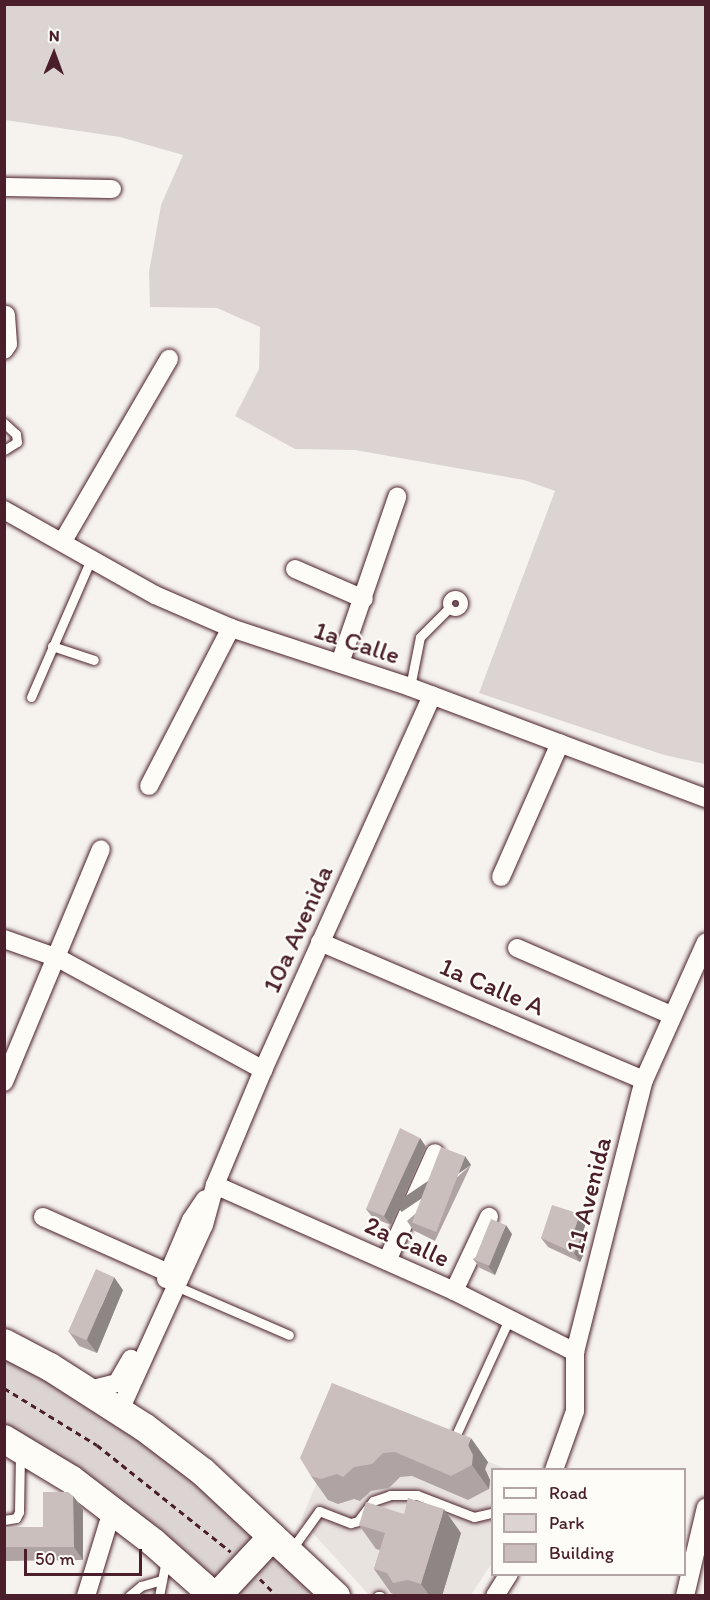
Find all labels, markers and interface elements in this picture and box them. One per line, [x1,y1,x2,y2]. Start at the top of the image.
north arrow [24,24,84,84]
text: N [49,26,60,45]
street label: 1a Calle [310,614,404,672]
street label: 10a Avenida [256,860,340,998]
street label: 1a Calle A [435,951,549,1023]
street label: 11 Avenida [559,1134,619,1256]
street label: 2a Calle [359,1209,455,1275]
legend [491,1468,686,1576]
text: Road [549,1482,588,1504]
text: Park [549,1512,584,1534]
scale bar [27,1537,146,1575]
text: Building [549,1542,614,1564]
text: 50 m [35,1548,75,1570]

